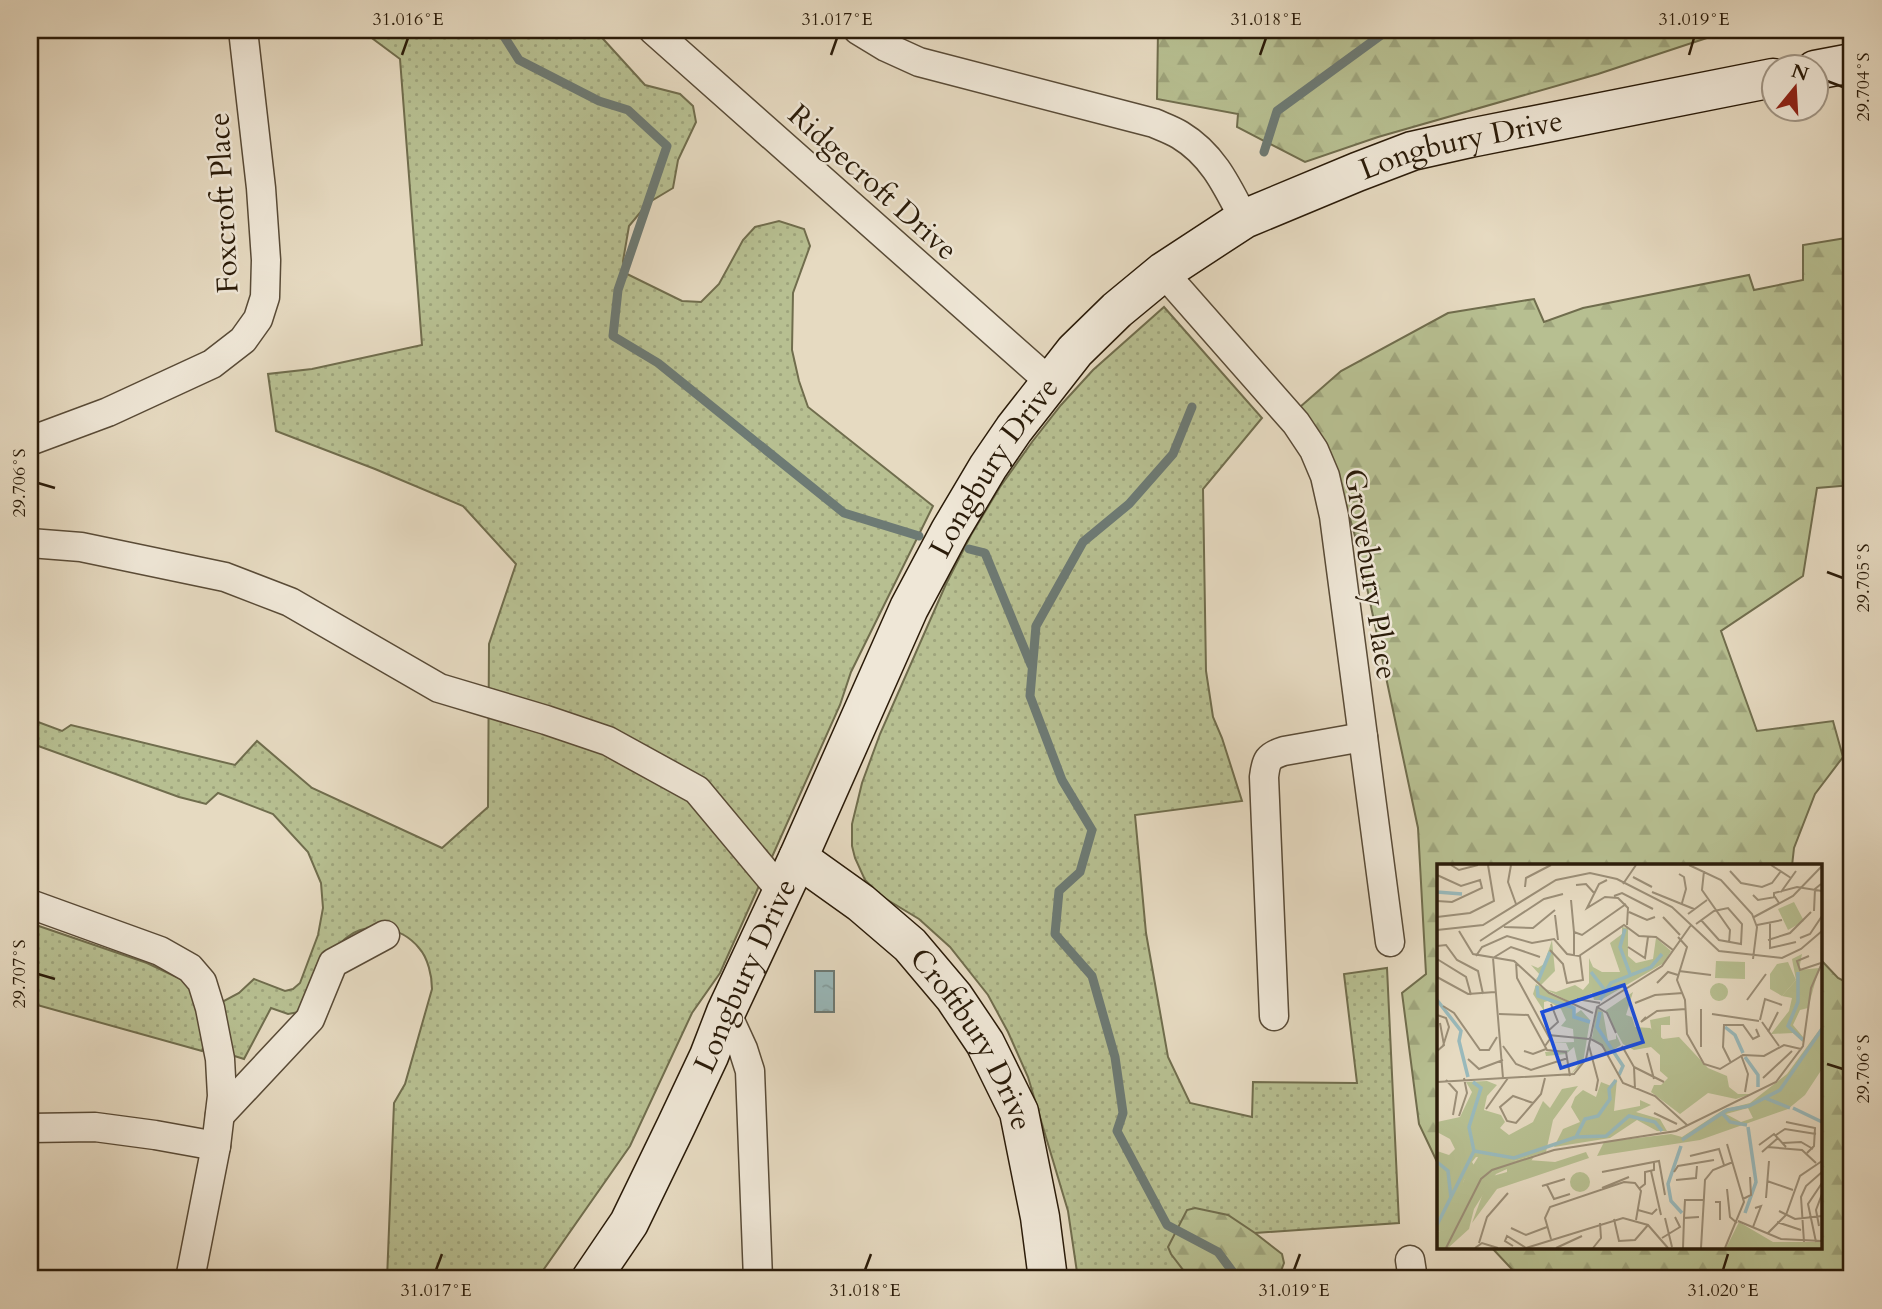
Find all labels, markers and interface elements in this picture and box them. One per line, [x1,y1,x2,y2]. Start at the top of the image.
text: 31.016°E [373,7,444,32]
text: 31.017°E [802,7,873,32]
text: 31.018°E [1231,7,1302,32]
text: 31.019°E [1659,7,1730,32]
north arrow [1759,52,1829,122]
text: 29.704°S [1851,53,1876,121]
text: N [1788,58,1812,88]
street label: Ridgecroft Drive [779,95,967,270]
street label: Longbury Drive [1354,100,1566,190]
street label: Foxcroft Place [198,111,249,295]
street label: Longbury Drive [920,369,1068,565]
text: 29.706°S [7,449,32,517]
street label: Grovebury Place [1334,466,1407,682]
text: 29.705°S [1851,544,1876,612]
inset map [1437,864,1822,1250]
street label: Longbury Drive [684,872,806,1079]
street label: Croftbury Drive [900,939,1042,1134]
text: 29.707°S [7,940,32,1008]
text: 29.706°S [1851,1035,1876,1103]
text: 31.017°E [401,1278,472,1303]
text: 31.018°E [830,1278,901,1303]
text: 31.019°E [1259,1278,1330,1303]
text: 31.020°E [1688,1278,1759,1303]

